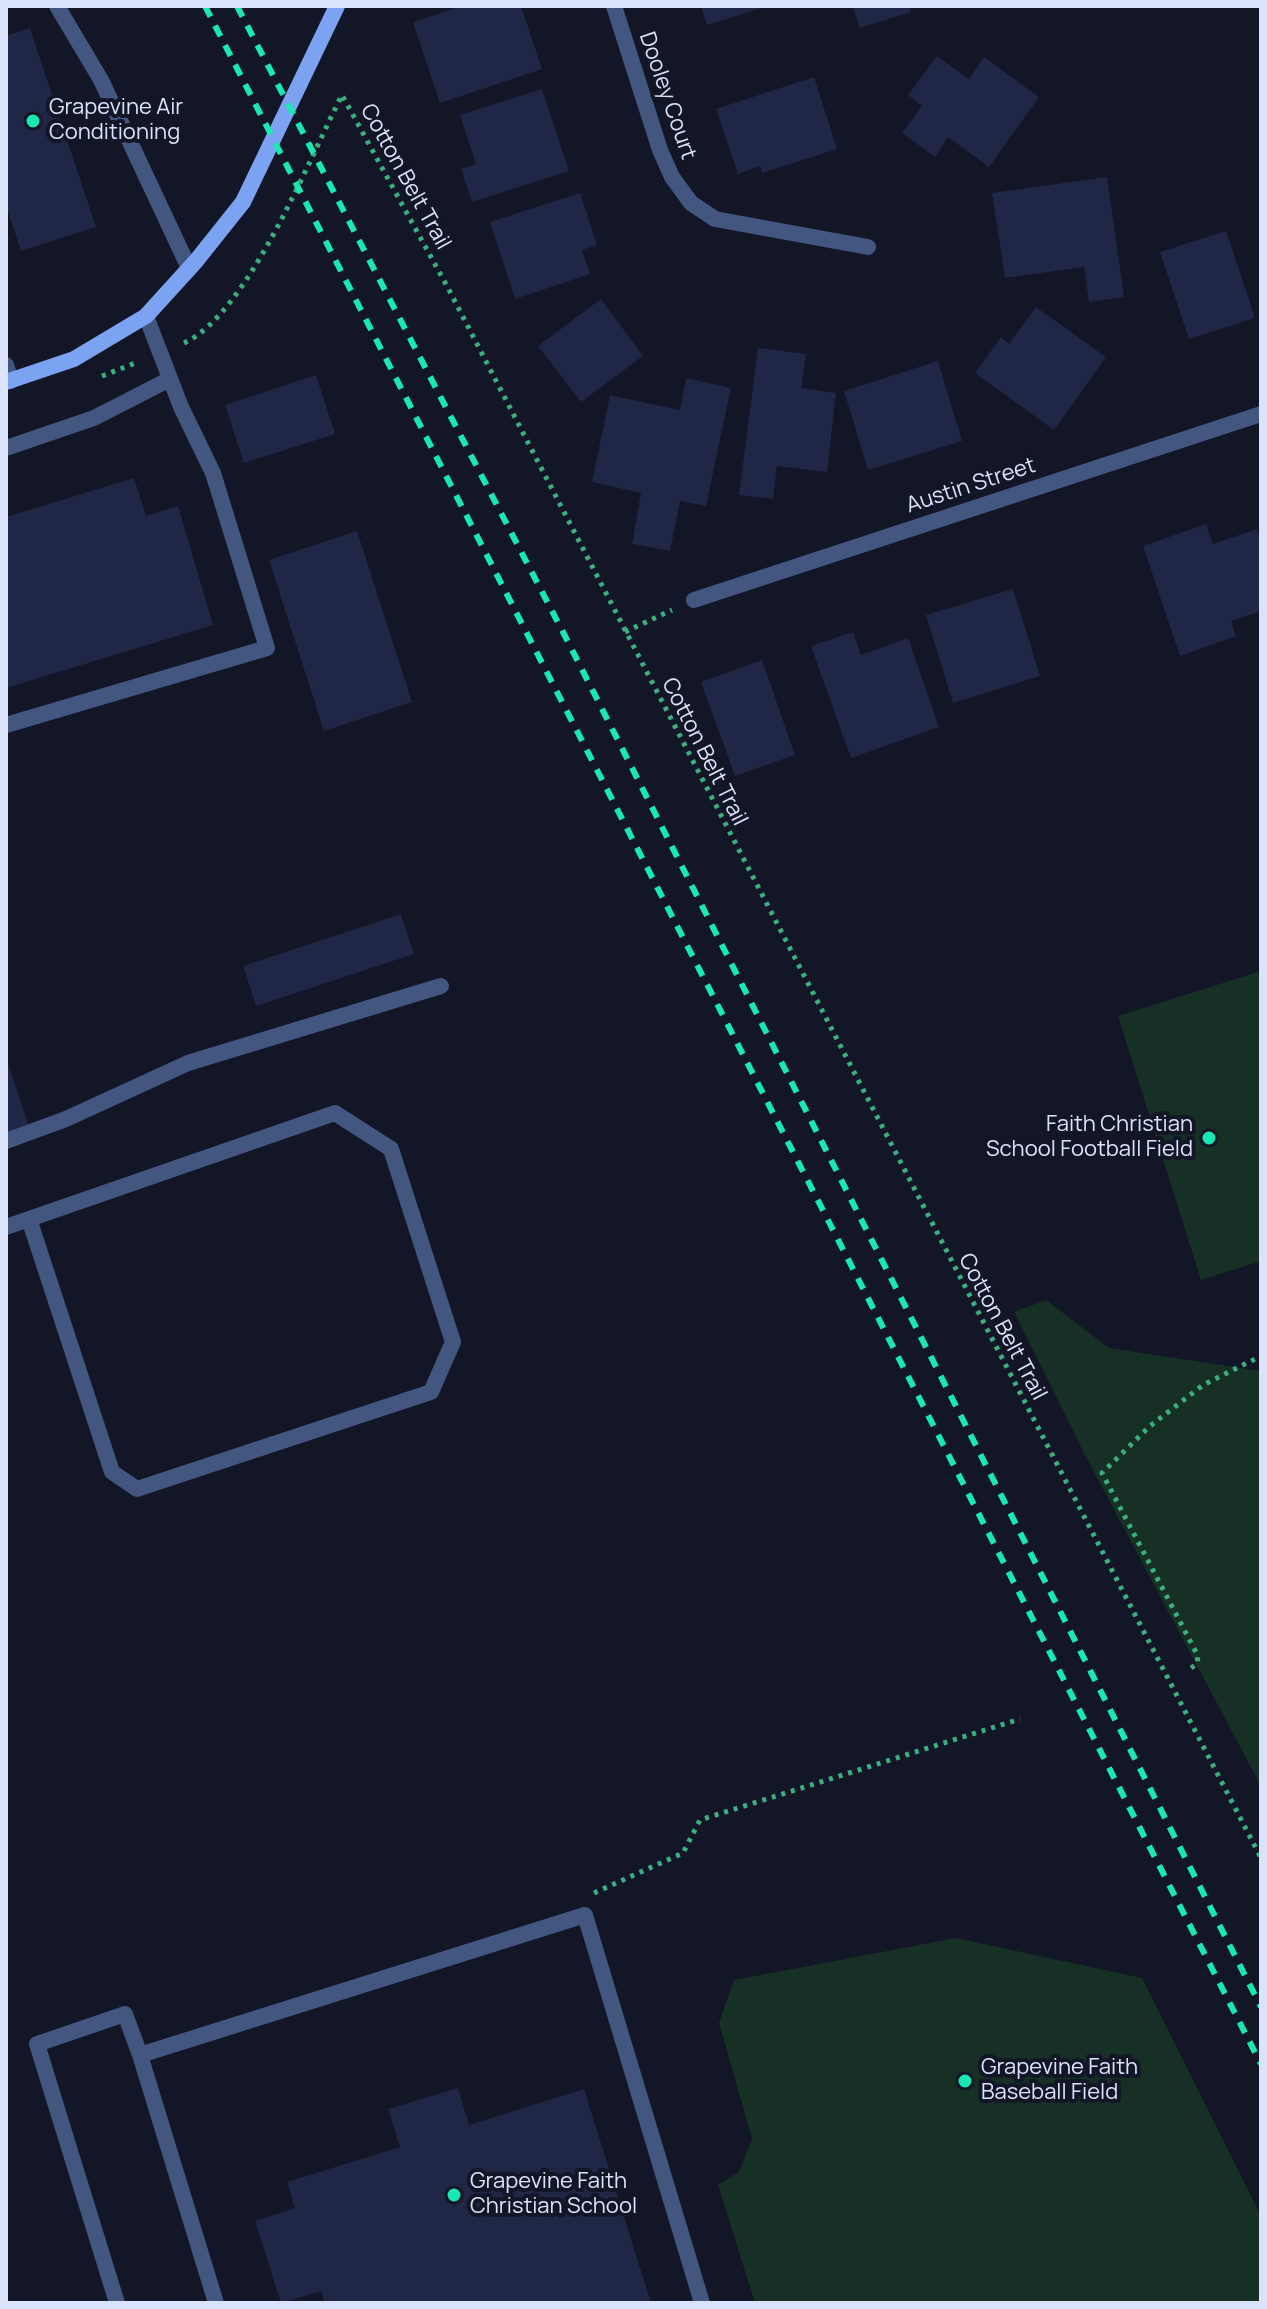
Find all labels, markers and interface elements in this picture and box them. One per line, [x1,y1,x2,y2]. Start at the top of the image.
street label: Dooley Court [633,29,701,163]
place label: Grapevine Air Conditioning [49,95,183,146]
street label: Cotton Belt Trail [354,100,456,254]
marker: Grapevine Air Conditioning [24,112,42,130]
street label: Austin Street [903,453,1039,519]
street label: Cotton Belt Trail [655,674,753,830]
place label: Faith Christian School Football Field [986,1112,1193,1164]
marker: Faith Christian School Football Field [1200,1129,1218,1147]
street label: Cotton Belt Trail [952,1249,1052,1405]
place label: Grapevine Faith Baseball Field [981,2055,1138,2106]
marker: Grapevine Faith Baseball Field [956,2072,974,2090]
place label: Grapevine Faith Christian School [470,2169,637,2220]
marker: Grapevine Faith Christian School [445,2186,463,2204]

